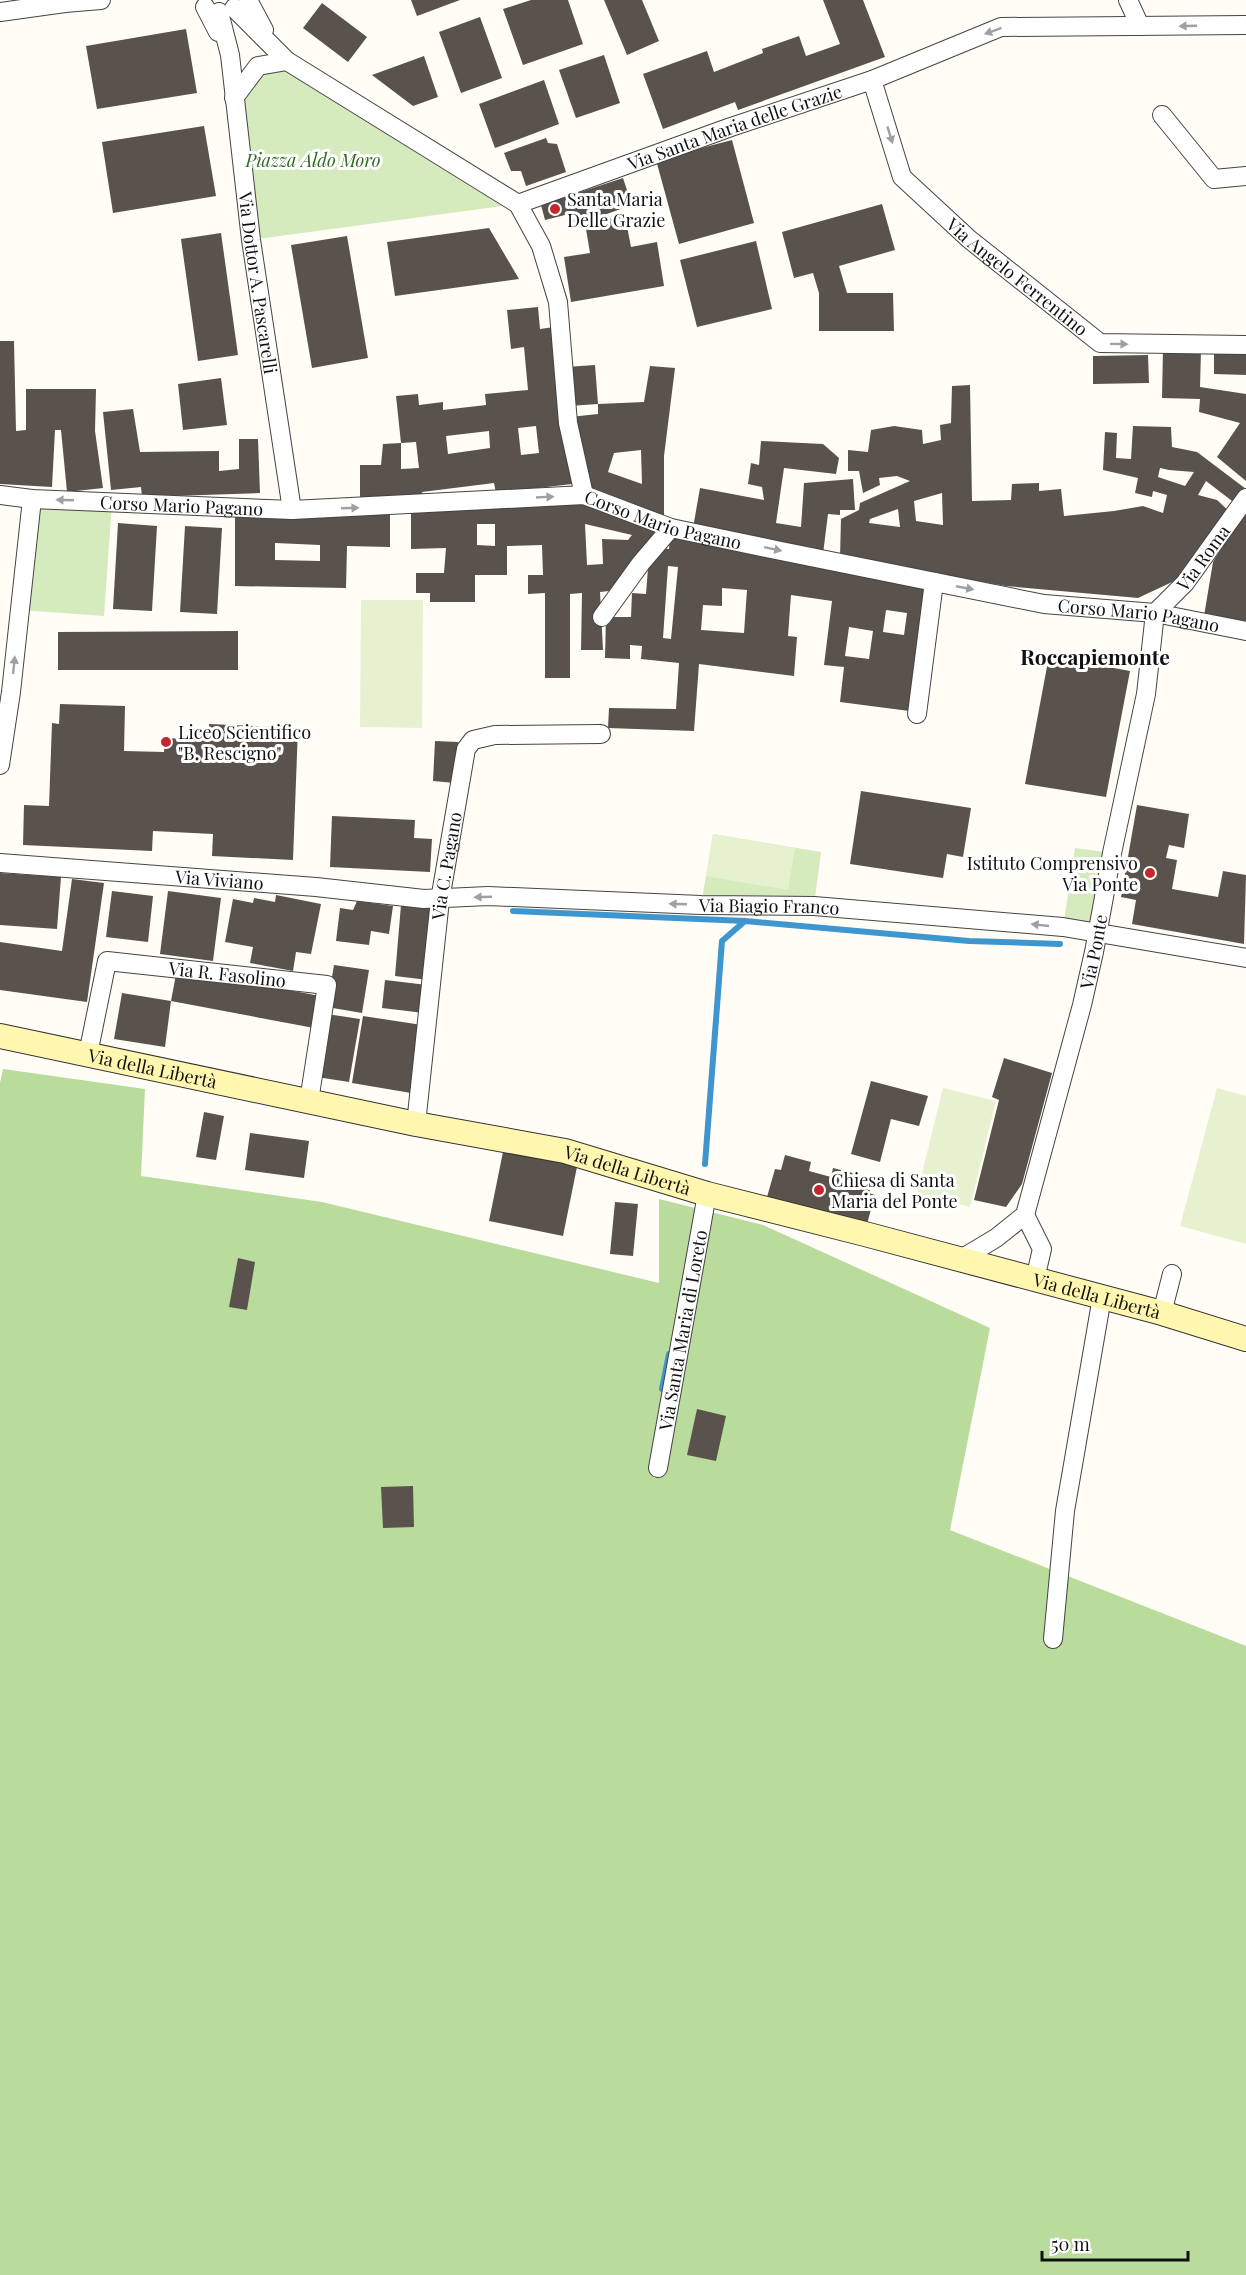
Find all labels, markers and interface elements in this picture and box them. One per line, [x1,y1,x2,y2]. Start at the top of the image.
one-way arrow [1178,22,1197,31]
one-way arrow [984,26,1002,36]
street label: Via Santa Maria delle Grazie [623,79,845,176]
one-way arrow [886,126,895,144]
park label: Piazza Aldo Moro [245,148,381,172]
place label: Santa Maria Delle Grazie [567,187,665,232]
street label: Via Dottor A. Pascarelli [234,190,283,375]
marker: Santa Maria Delle Grazie [548,202,562,216]
street label: Via Angelo Ferrentino [941,212,1093,341]
one-way arrow [1110,339,1129,348]
street label: Corso Mario Pagano [581,484,744,554]
street label: Corso Mario Pagano [100,490,264,521]
one-way arrow [535,492,554,501]
one-way arrow [56,495,75,505]
one-way arrow [341,503,360,512]
street label: Via Roma [1171,520,1235,597]
one-way arrow [764,545,783,555]
one-way arrow [955,583,974,593]
street label: Corso Mario Pagano [1057,593,1222,638]
district label: Roccapiemonte [1020,642,1170,670]
one-way arrow [9,656,18,675]
place label: Liceo Scientifico "B. Rescigno" [178,720,311,765]
marker: Liceo Scientifico "B. Rescigno" [159,735,173,749]
street label: Via C. Pagano [426,810,467,922]
place label: Istituto Comprensivo Via Ponte [967,851,1138,896]
street label: Via Viviano [173,864,265,895]
marker: Istituto Comprensivo Via Ponte [1143,866,1157,880]
one-way arrow [474,892,493,901]
street label: Via Biagio Franco [698,893,840,920]
one-way arrow [668,899,687,908]
street label: Via Ponte [1074,912,1113,992]
one-way arrow [1031,920,1050,930]
street label: Via R. Fasolino [167,956,287,992]
street label: Via della Libertà [85,1043,219,1094]
street label: Via della Libertà [560,1139,694,1200]
place label: Chiesa di Santa Maria del Ponte [831,1168,958,1213]
marker: Chiesa di Santa Maria del Ponte [812,1183,826,1197]
street label: Via Santa Maria di Loreto [653,1228,712,1433]
street label: Via della Libertà [1030,1267,1163,1324]
scale bar [1042,2224,1188,2262]
text: 50 m [1051,2232,1090,2256]

